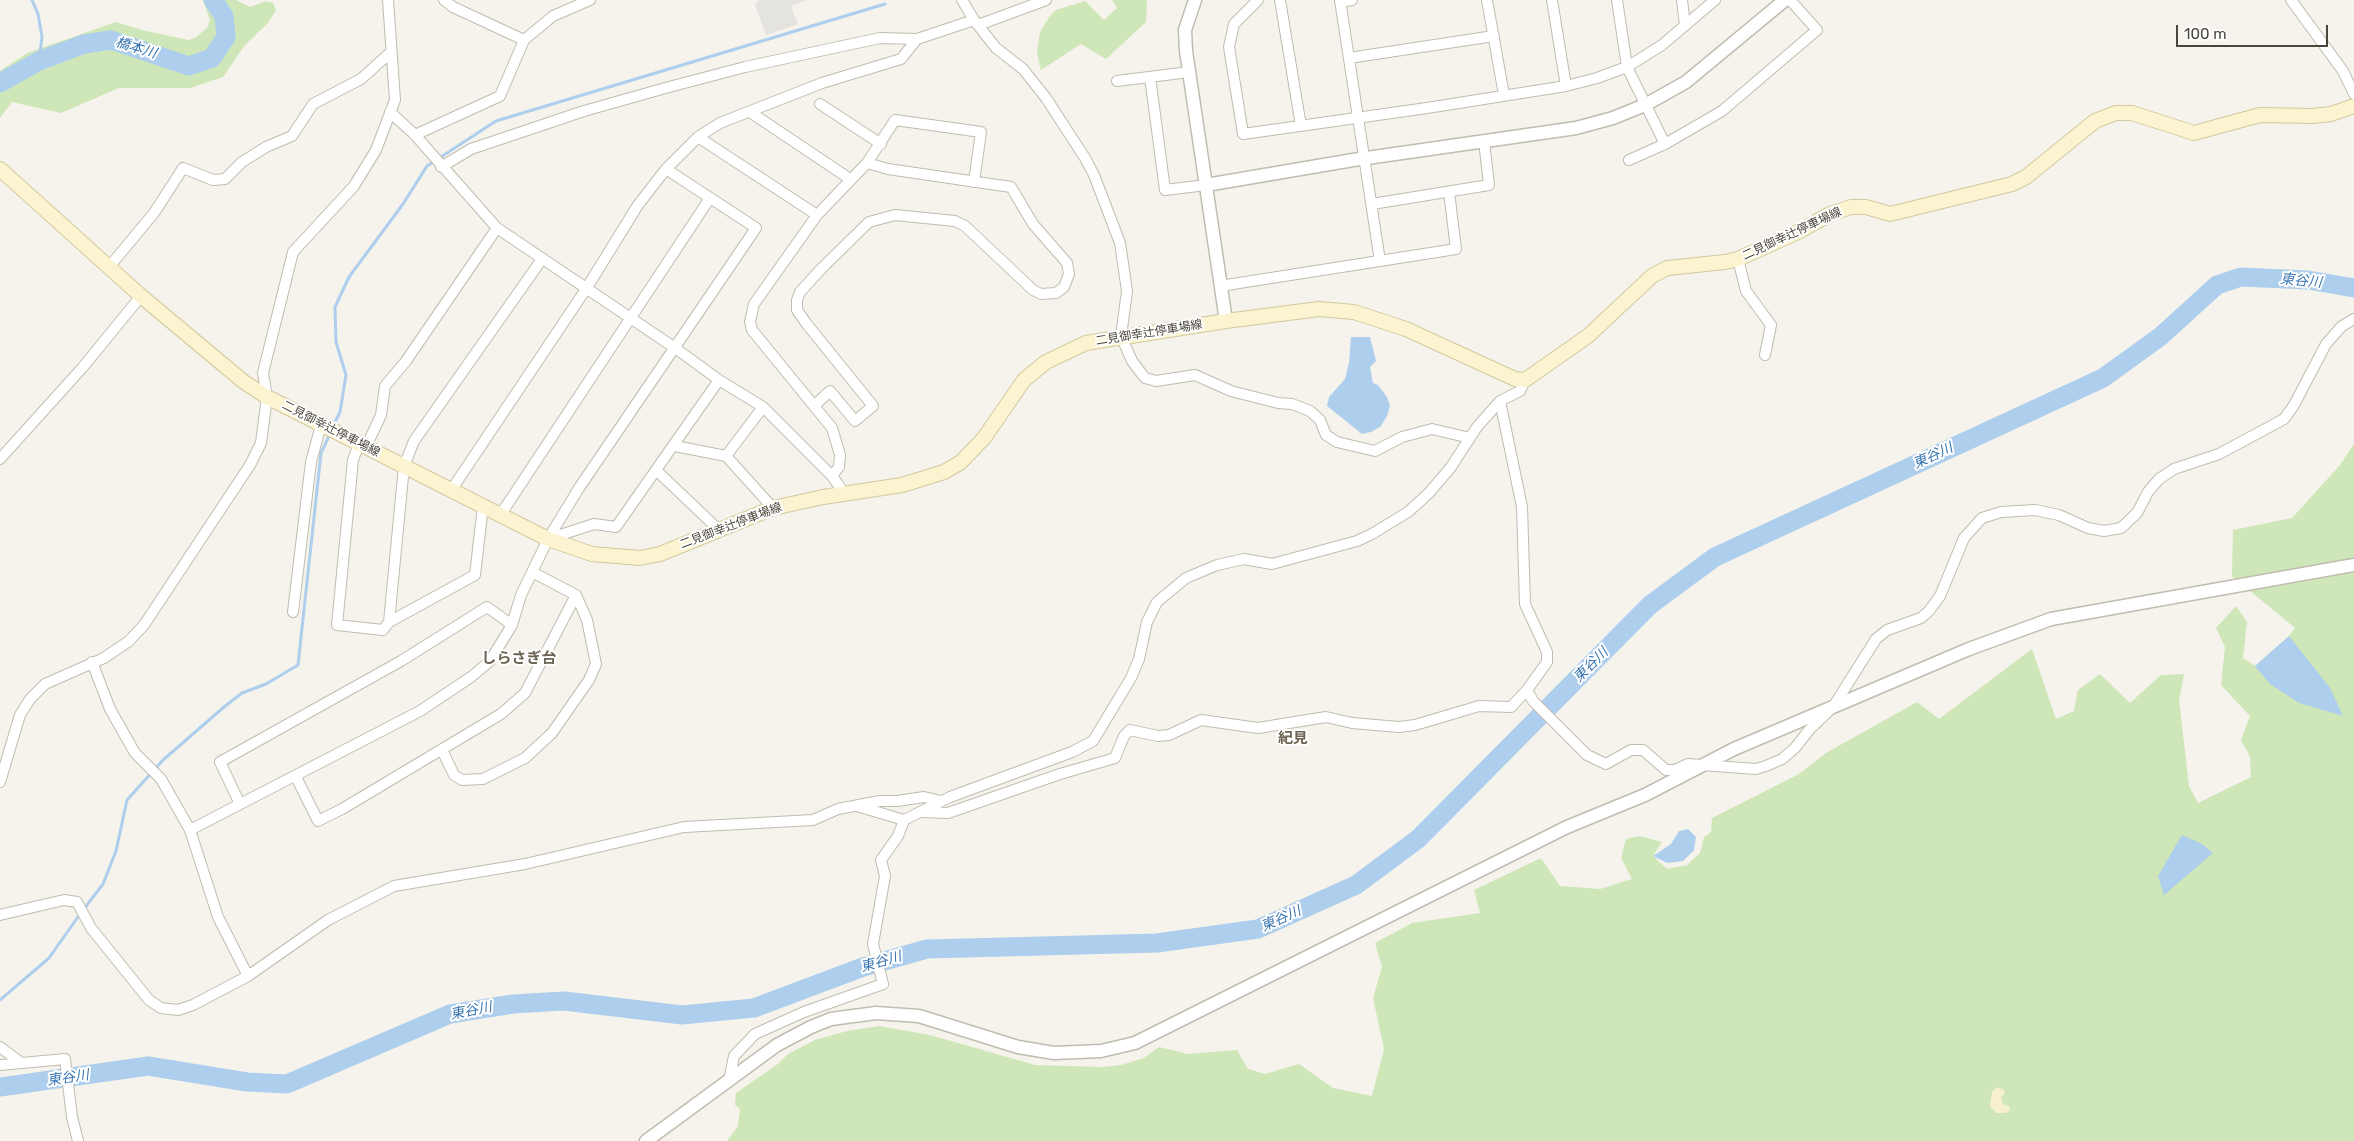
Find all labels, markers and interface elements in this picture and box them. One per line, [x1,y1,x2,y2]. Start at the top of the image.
scale bar [2179,15,2332,47]
text: 100 m [2184,25,2226,43]
water label: 橋本川 [113,34,159,62]
street label: 二見御幸辻停車場線 [1740,205,1844,263]
water label: 東谷川 [2279,271,2323,291]
street label: 二見御幸辻停車場線 [1095,317,1203,349]
street label: 二見御幸辻停車場線 [280,398,382,460]
water label: 東谷川 [1910,440,1956,472]
street label: 二見御幸辻停車場線 [678,500,784,552]
water label: 東谷川 [1570,644,1612,686]
district label: しらさぎ台 [482,650,556,668]
district label: 紀見 [1278,730,1308,748]
water label: 東谷川 [1258,903,1304,935]
water label: 東谷川 [858,948,904,976]
water label: 東谷川 [449,999,493,1023]
water label: 東谷川 [46,1067,90,1089]

